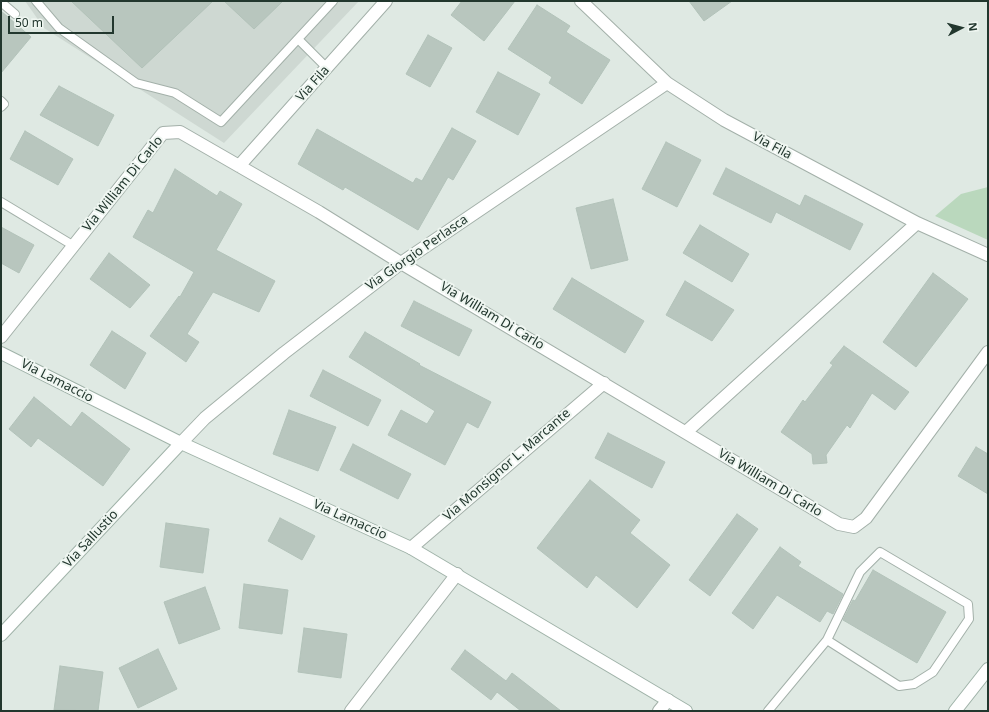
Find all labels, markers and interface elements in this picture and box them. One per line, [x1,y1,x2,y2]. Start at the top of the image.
scale bar [10,8,116,34]
north arrow [941,8,981,48]
text: 50 m [15,14,43,31]
text: N [966,21,981,32]
street label: Via Fila [293,63,333,105]
street label: Via Fila [750,129,794,163]
street label: Via William Di Carlo [80,133,166,235]
street label: Via Giorgio Perlasca [363,212,471,294]
street label: Via William Di Carlo [437,279,547,353]
street label: Via Lamaccio [18,356,96,406]
street label: Via Monsignor L. Marcante [440,406,574,524]
street label: Via William Di Carlo [715,446,825,520]
street label: Via Lamaccio [311,497,389,543]
street label: Via Sallustio [60,507,122,571]

